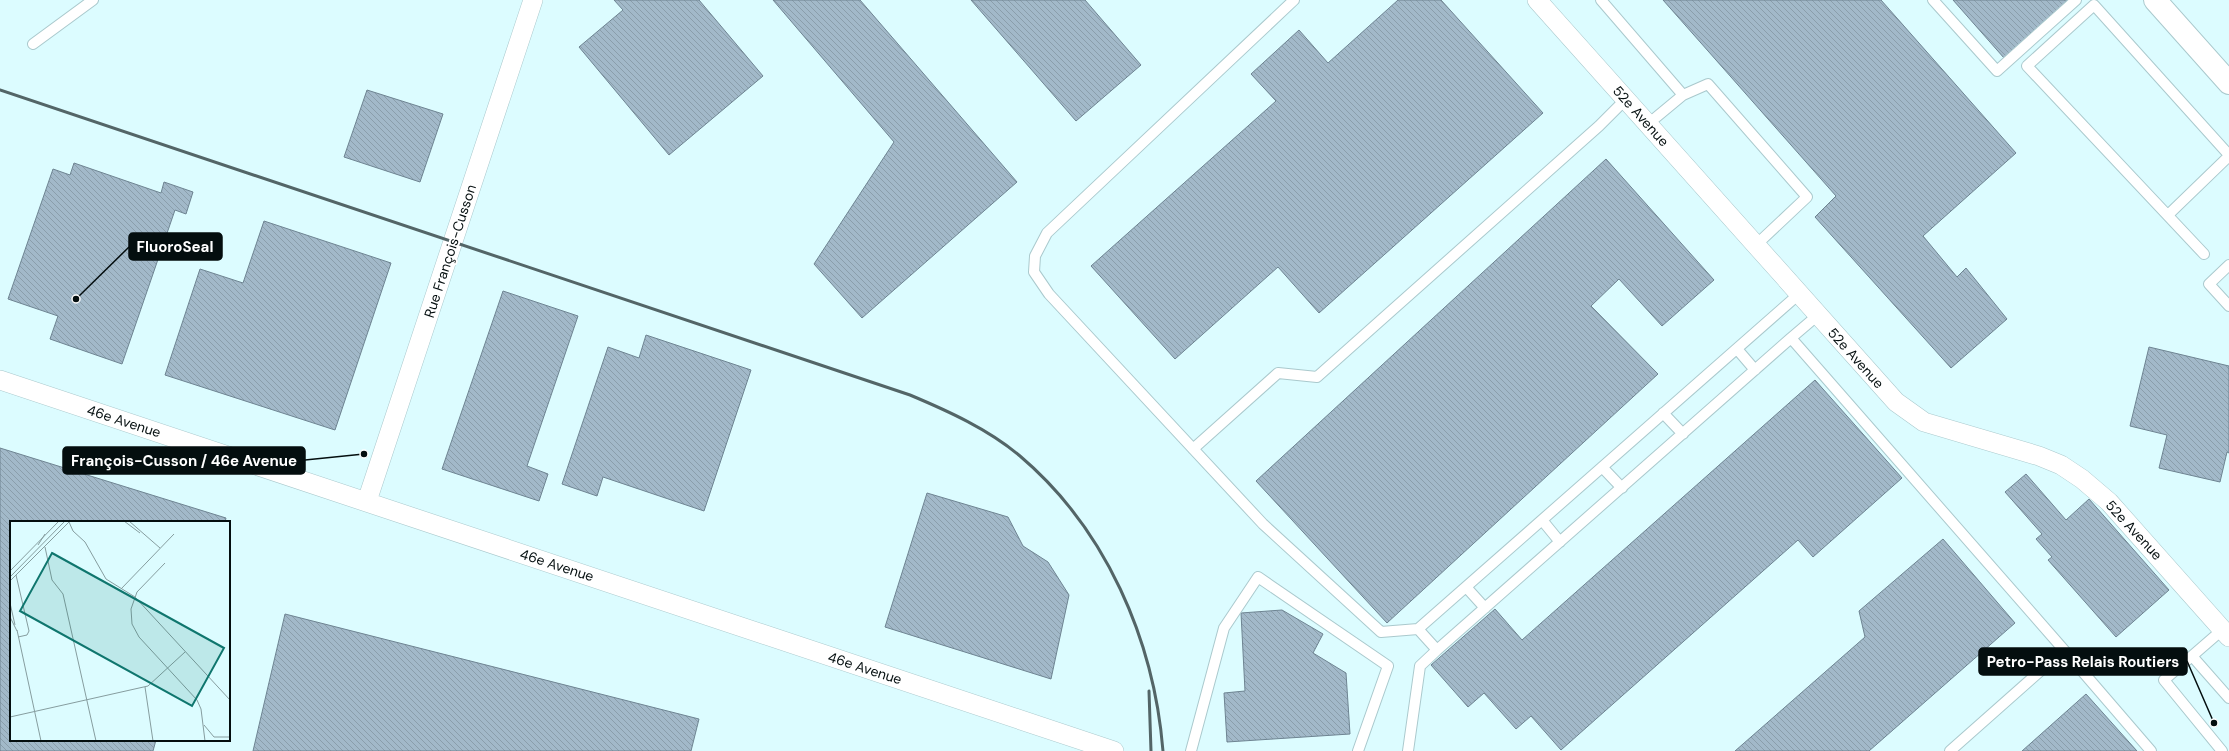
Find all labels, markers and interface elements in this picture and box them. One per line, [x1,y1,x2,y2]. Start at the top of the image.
street label: 52e Avenue [1609,82,1673,150]
street label: Rue François-Cusson [420,182,480,320]
callout: FluoroSeal [129,233,222,260]
text: FluoroSeal [137,237,213,257]
street label: 52e Avenue [1824,324,1888,392]
street label: 46e Avenue [85,401,163,441]
callout: François-Cusson / 46e Avenue [63,447,305,474]
text: François-Cusson / 46e Avenue [71,451,297,471]
street label: 52e Avenue [2102,496,2166,564]
inset map [10,521,230,741]
street label: 46e Avenue [518,545,596,585]
street label: 46e Avenue [826,648,904,688]
callout: Petro-Pass Relais Routiers [1979,648,2187,675]
text: Petro-Pass Relais Routiers [1987,652,2179,672]

